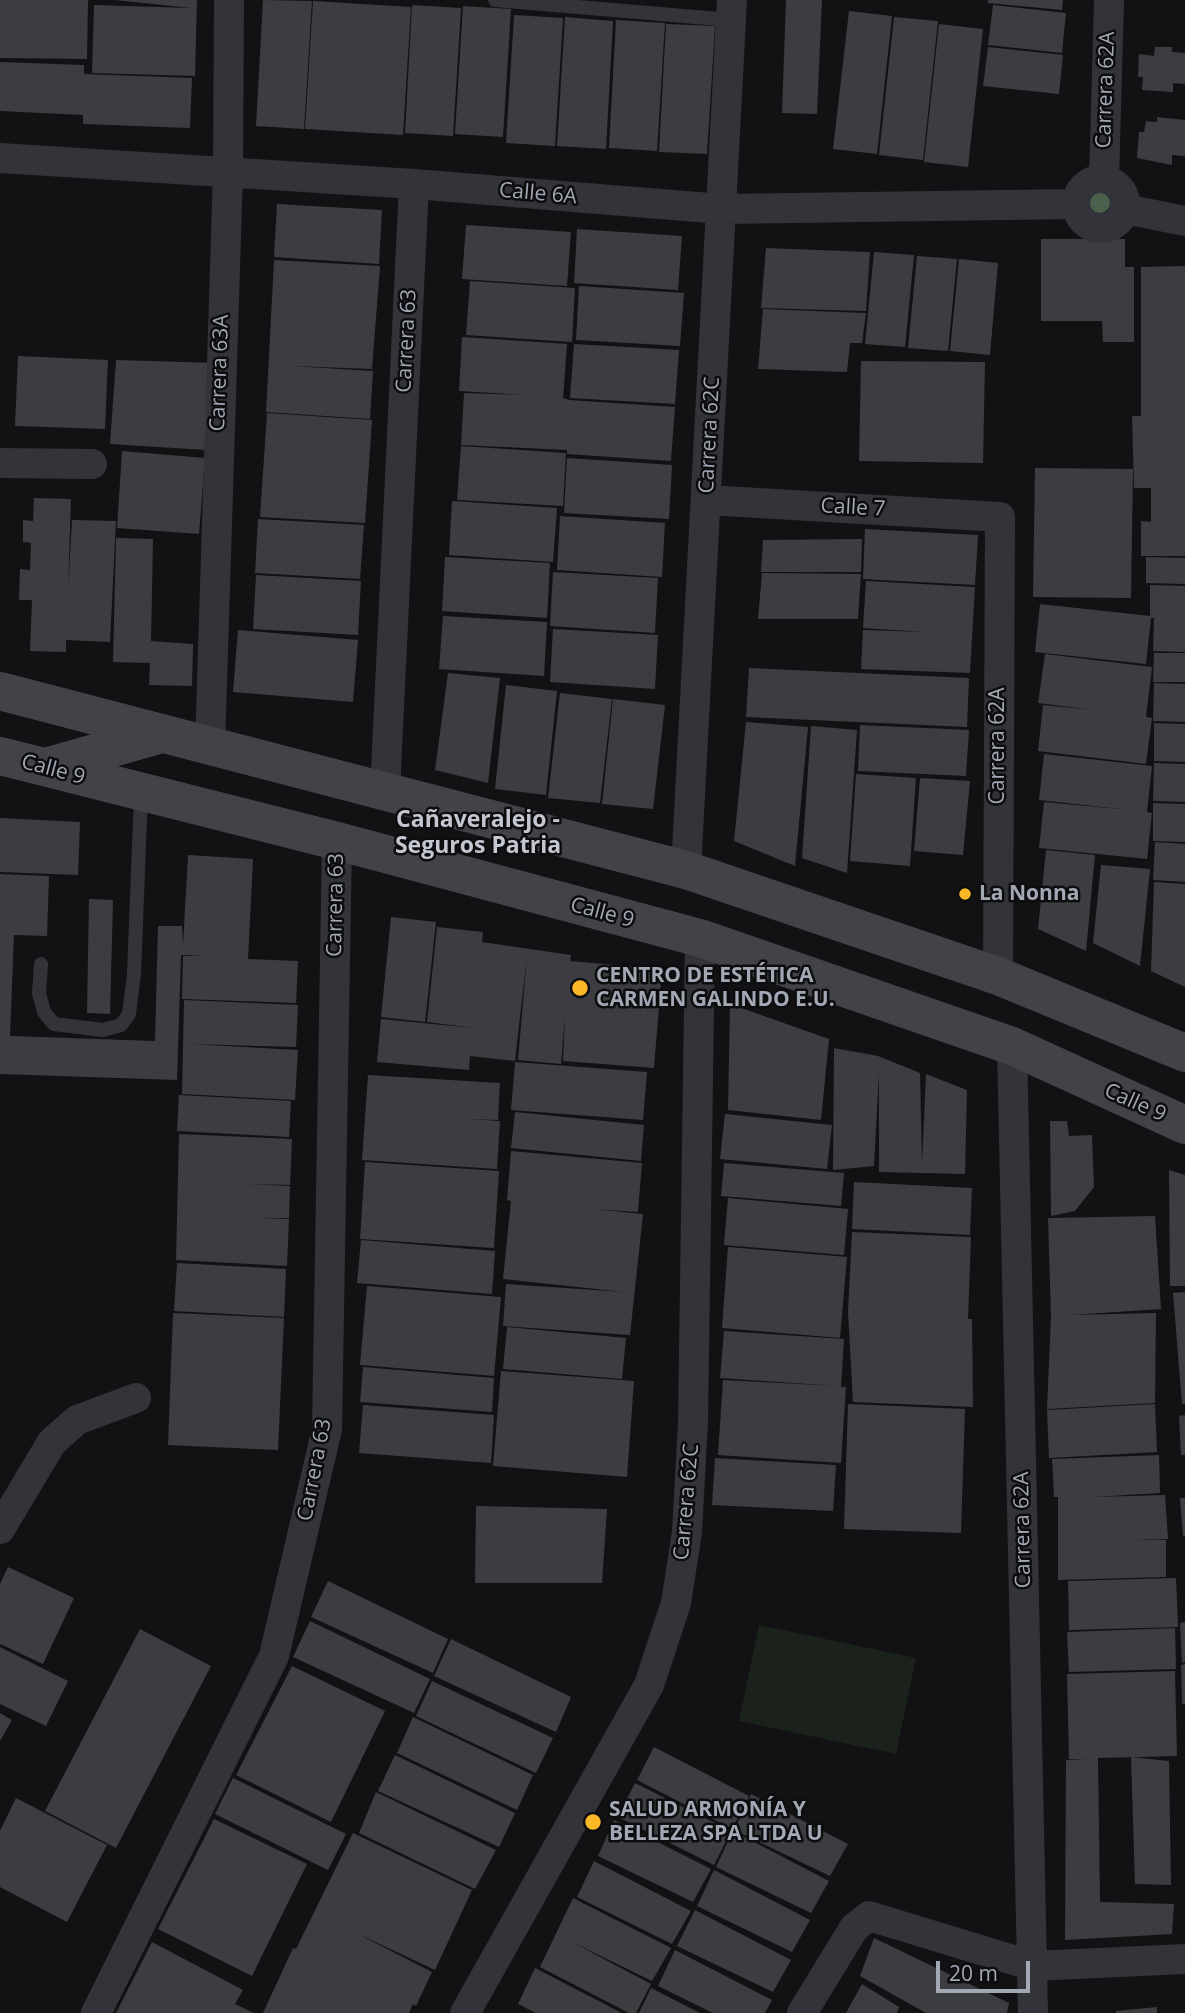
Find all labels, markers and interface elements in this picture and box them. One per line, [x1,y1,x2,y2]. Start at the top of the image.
street label: Carrera 62A [1091,31,1121,149]
street label: Calle 6A [498,178,578,210]
street label: Carrera 63 [392,289,422,393]
street label: Carrera 63A [205,314,235,432]
street label: Carrera 62C [694,376,726,494]
street label: Calle 7 [820,494,886,522]
street label: Carrera 62A [985,688,1011,804]
street label: Calle 9 [18,749,88,791]
district label: Cañaveralejo - Seguros Patria [395,806,561,860]
street label: Carrera 63 [322,853,350,957]
place label: La Nonna [979,881,1079,907]
marker: La Nonna [957,886,973,902]
street label: Calle 9 [567,892,637,934]
place label: CENTRO DE ESTÉTICA CARMEN GALINDO E.U. [596,963,835,1013]
marker: CENTRO DE ESTÉTICA CARMEN GALINDO E.U. [570,978,590,998]
street label: Calle 9 [1100,1078,1170,1128]
street label: Carrera 63 [293,1417,337,1523]
street label: Carrera 62C [669,1443,705,1561]
street label: Carrera 62A [1009,1471,1037,1589]
place label: SALUD ARMONÍA Y BELLEZA SPA LTDA U [609,1797,823,1847]
marker: SALUD ARMONÍA Y BELLEZA SPA LTDA U [583,1812,603,1832]
scale bar [940,1946,1034,1990]
text: 20 m [949,1959,998,1987]

